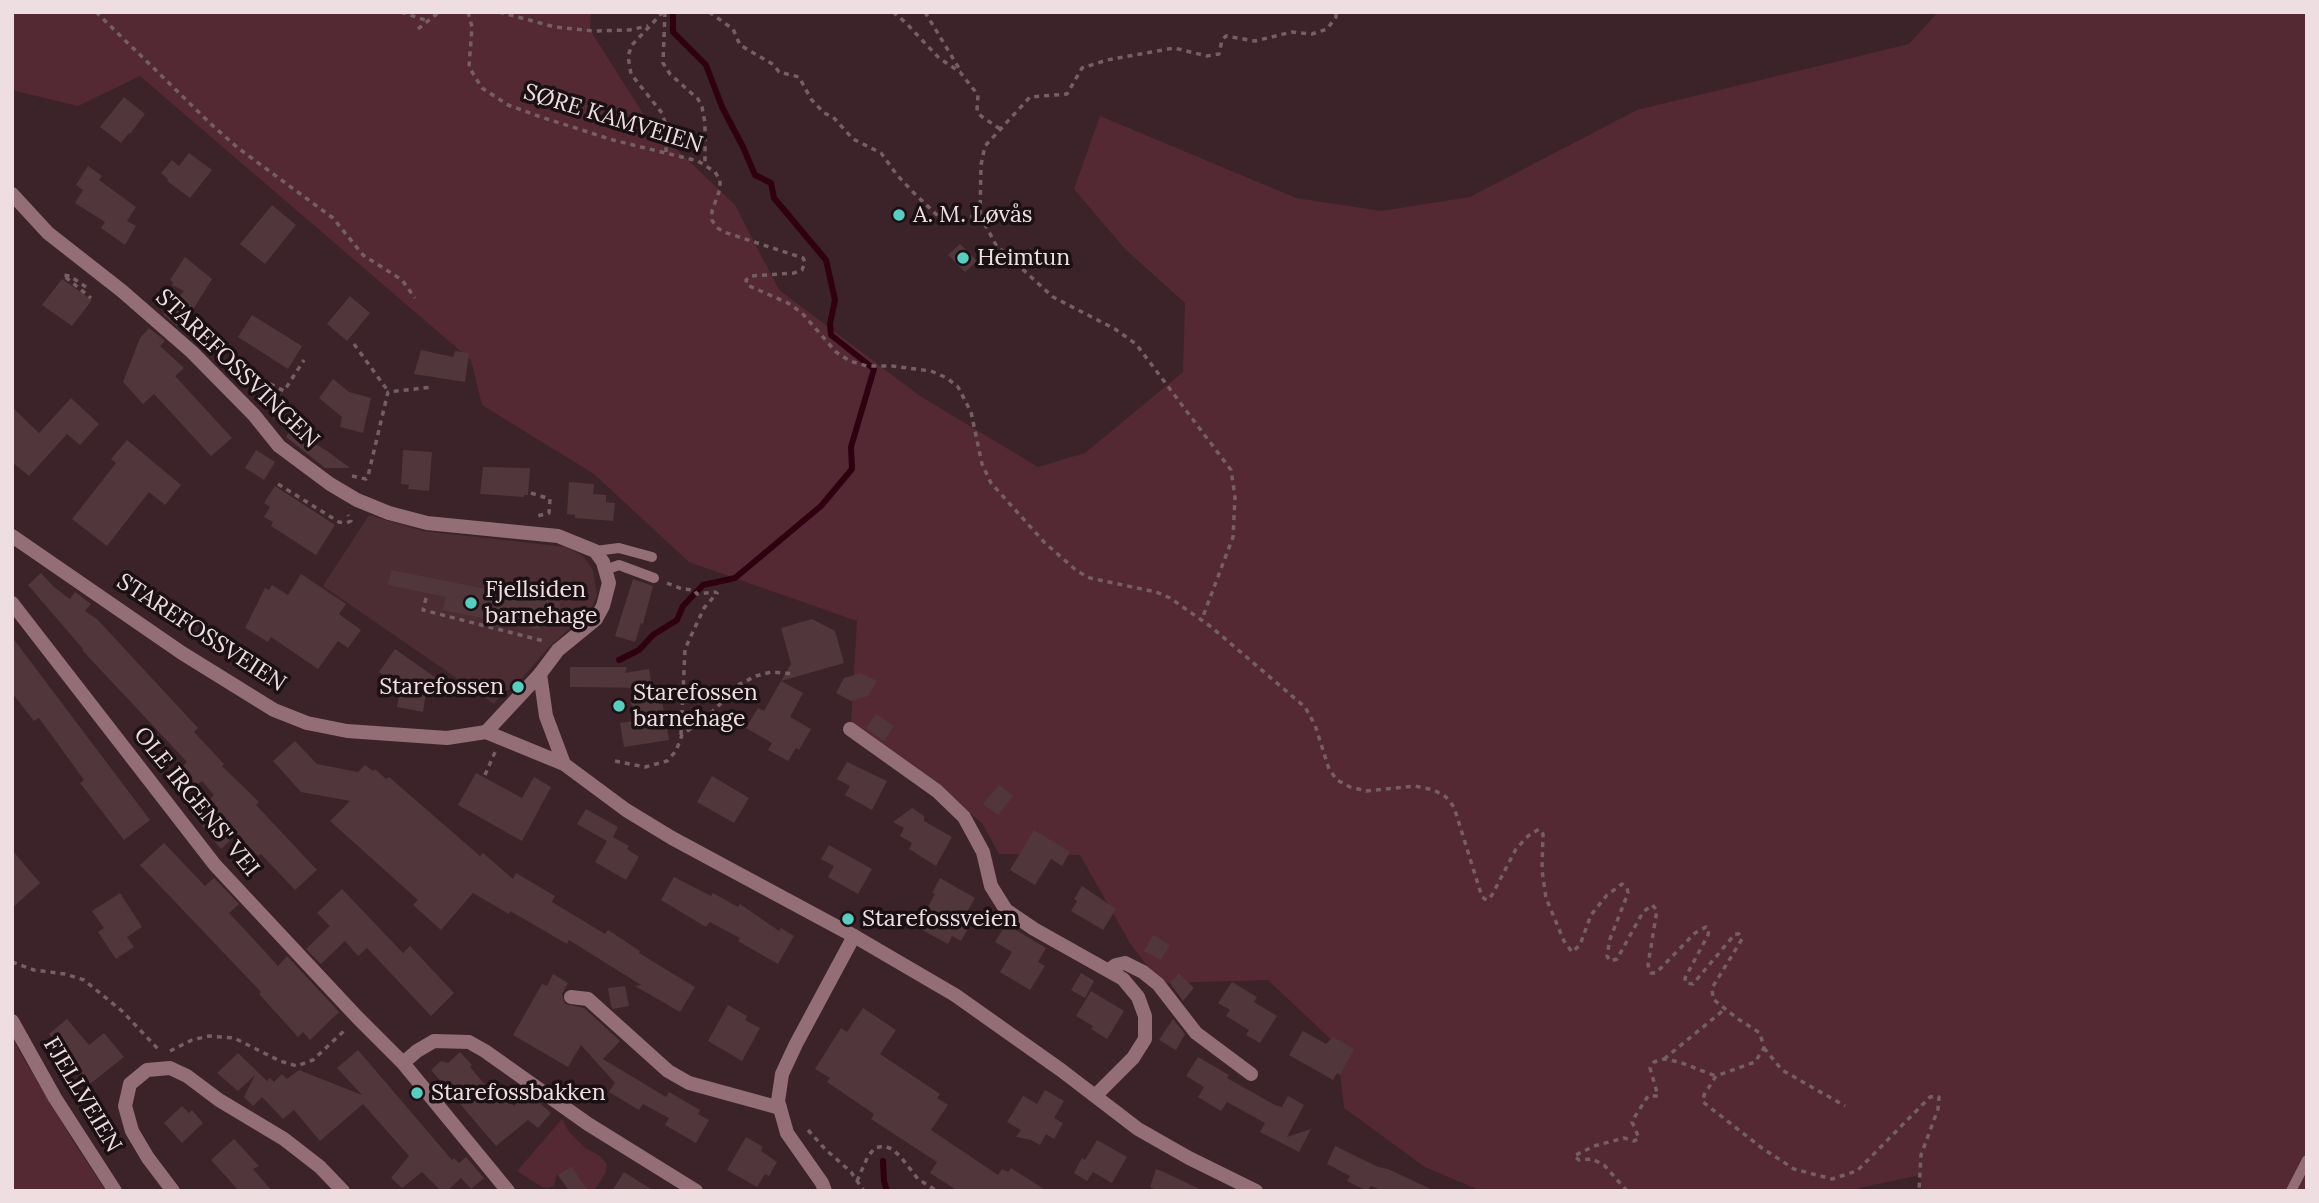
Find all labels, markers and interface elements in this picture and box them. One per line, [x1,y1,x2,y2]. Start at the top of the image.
street label: SØRE KAMVEIEN [520,79,706,159]
place label: A. M. Løvås [913,201,1032,229]
marker: A. M. Løvås [891,207,907,223]
place label: Heimtun [977,244,1070,272]
marker: Heimtun [955,250,971,266]
street label: STAREFOSSVINGEN [150,284,324,454]
street label: STAREFOSSVEIEN [111,568,291,698]
place label: Fjellsiden barnehage [485,576,597,630]
marker: Fjellsiden barnehage [463,595,479,611]
place label: Starefossen [379,673,504,701]
marker: Starefossen [510,679,526,695]
place label: Starefossen barnehage [633,679,758,733]
marker: Starefossen barnehage [611,698,627,714]
street label: OLE IRGENS' VEI [127,722,265,882]
place label: Starefossveien [862,905,1017,933]
marker: Starefossveien [840,911,856,927]
street label: FJELLVEIEN [37,1032,127,1158]
place label: Starefossbakken [431,1079,606,1107]
marker: Starefossbakken [409,1085,425,1101]

